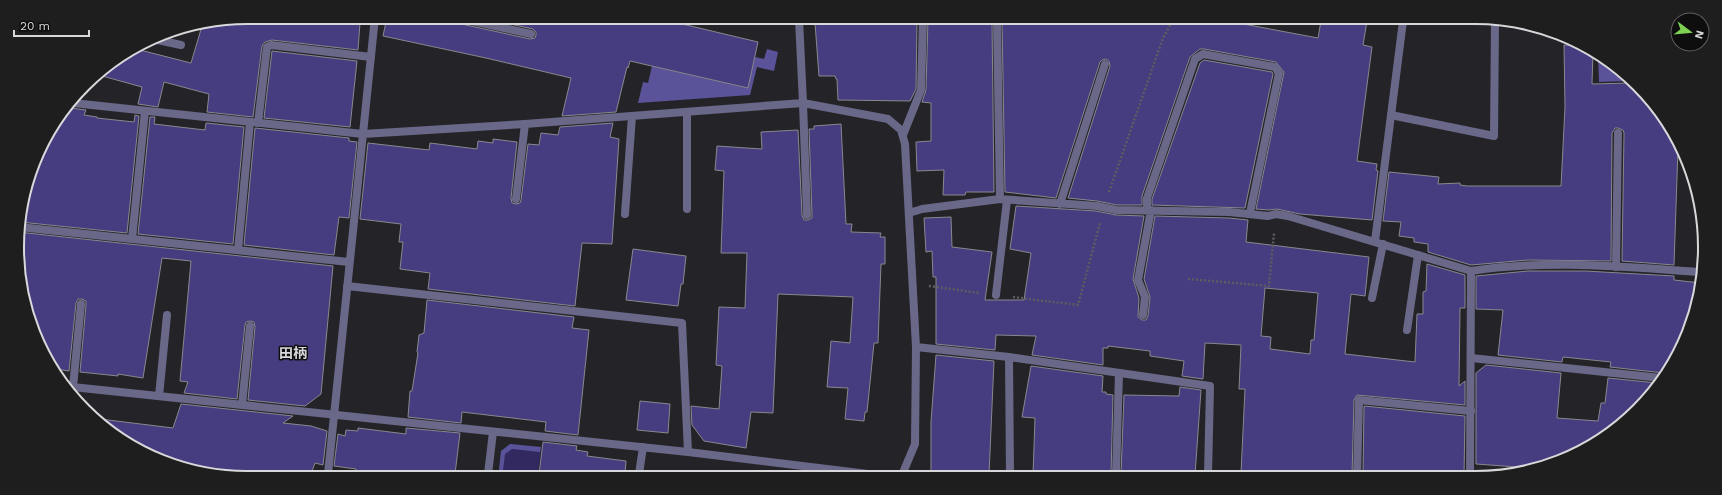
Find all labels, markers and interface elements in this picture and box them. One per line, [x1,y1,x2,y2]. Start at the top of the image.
scale bar [14,12,89,38]
north arrow [1670,12,1710,52]
text: 20 m [20,19,50,33]
text: N [1692,29,1707,40]
district label: 田柄 [279,345,307,361]

